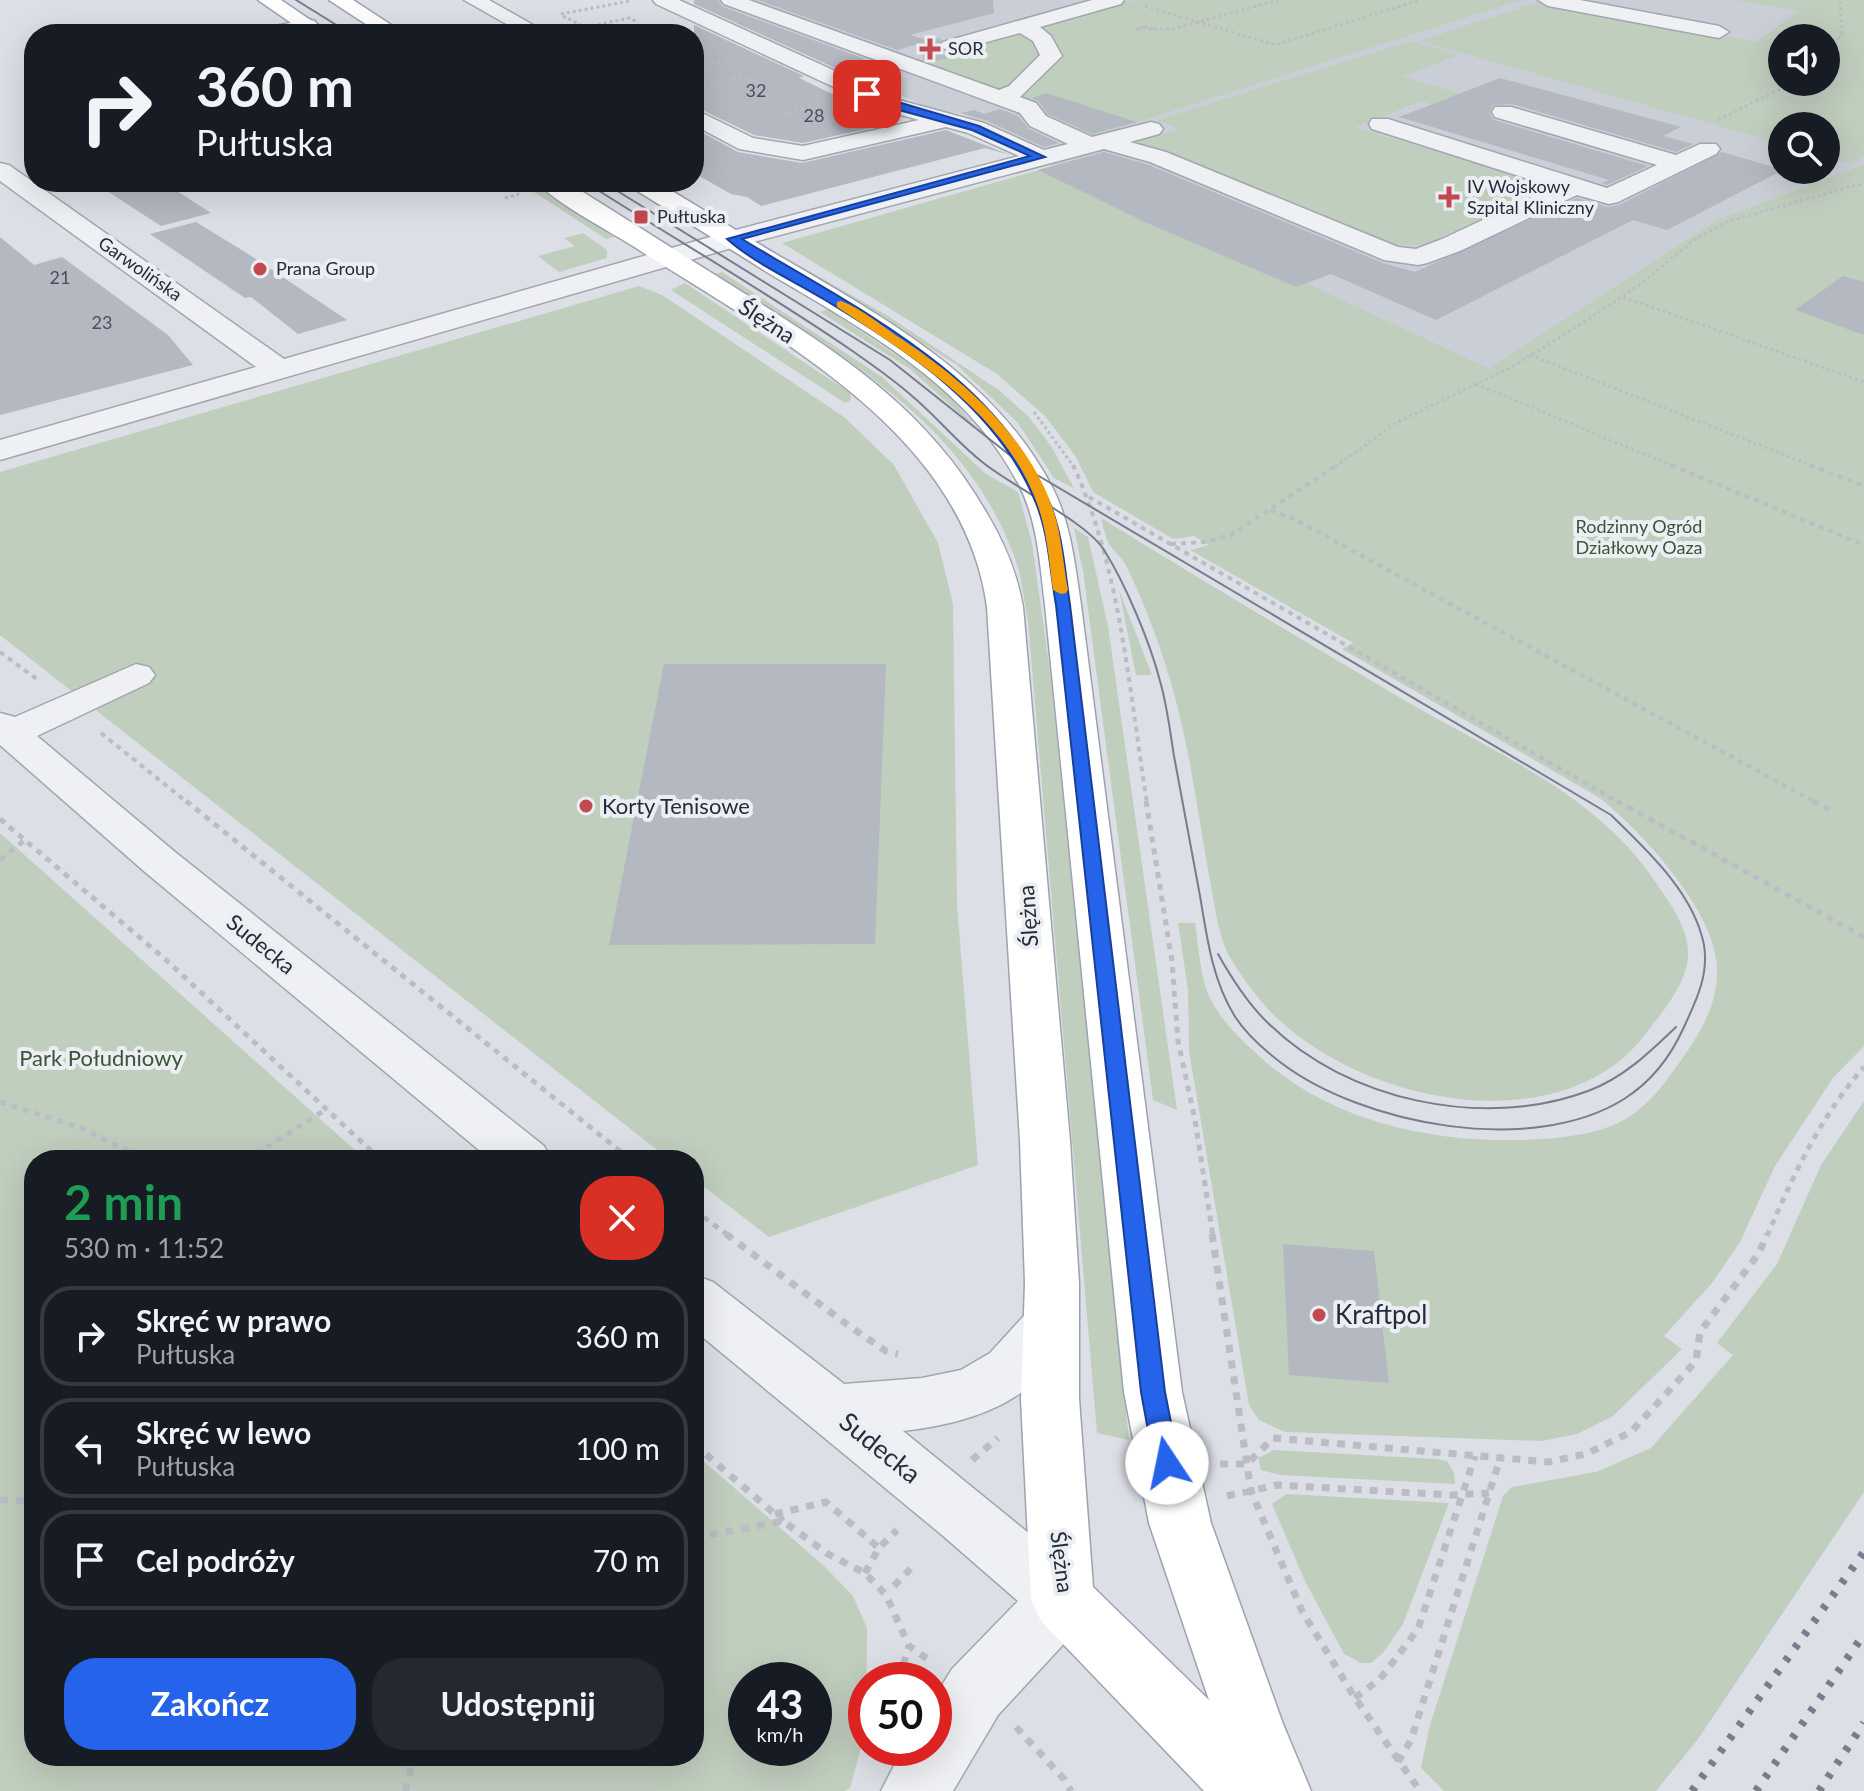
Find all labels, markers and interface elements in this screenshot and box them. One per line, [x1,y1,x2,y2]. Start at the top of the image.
map controls [1768,24,1840,184]
button: sound [1768,24,1840,96]
place label: SOR [948,37,984,59]
marker: SOR [919,38,941,60]
text: 360 m [196,52,354,119]
icon: right [64,56,168,160]
pin [833,60,901,128]
icon: arrive [845,72,889,116]
house number: 32 [746,79,766,101]
house number: 28 [804,104,824,126]
button: search [1768,112,1840,184]
text: Pułtuska [196,120,333,164]
place label: IV Wojskowy Szpital Kliniczny [1467,175,1595,218]
marker: IV Wojskowy Szpital Kliniczny [1438,186,1460,208]
place label: Pułtuska [657,205,726,227]
marker: Pułtuska [632,208,650,226]
street label: Garwolińska [94,231,187,305]
place label: Prana Group [276,257,375,279]
marker: Prana Group [251,260,269,278]
house number: 21 [50,266,70,288]
street label: Ślężna [734,292,801,349]
house number: 23 [92,311,112,333]
park label: Rodzinny Ogród Działkowy Oaza [1576,515,1702,558]
place label: Korty Tenisowe [602,792,750,819]
marker: Korty Tenisowe [577,797,595,815]
street label: Ślężna [1012,884,1043,948]
street label: Sudecka [222,908,301,979]
park label: Park Południowy [19,1044,183,1071]
text: 2 min [64,1173,183,1230]
button: close [580,1176,664,1260]
text: 530 m · 11:52 [64,1232,224,1264]
place label: Kraftpol [1335,1298,1427,1330]
text: Skręć w prawo [136,1302,331,1338]
marker: Kraftpol [1310,1306,1328,1324]
icon: right [68,1314,112,1358]
text: 360 m [575,1318,660,1354]
text: Pułtuska [136,1338,235,1370]
street label: Sudecka [834,1405,928,1490]
text: Skręć w lewo [136,1414,311,1450]
position arrow [1125,1421,1209,1505]
icon: left [68,1426,112,1470]
text: 100 m [575,1430,660,1466]
text: Pułtuska [136,1450,235,1482]
street label: Ślężna [1045,1530,1080,1594]
icon: arrive [68,1538,112,1582]
text: Cel podróży [136,1542,295,1578]
text: 70 m [593,1542,660,1578]
button: Zakończ [64,1658,356,1750]
button: Udostępnij [372,1658,664,1750]
speed limit sign: 50 [848,1662,952,1766]
text: 43 [757,1680,803,1728]
text: km/h [757,1722,803,1746]

